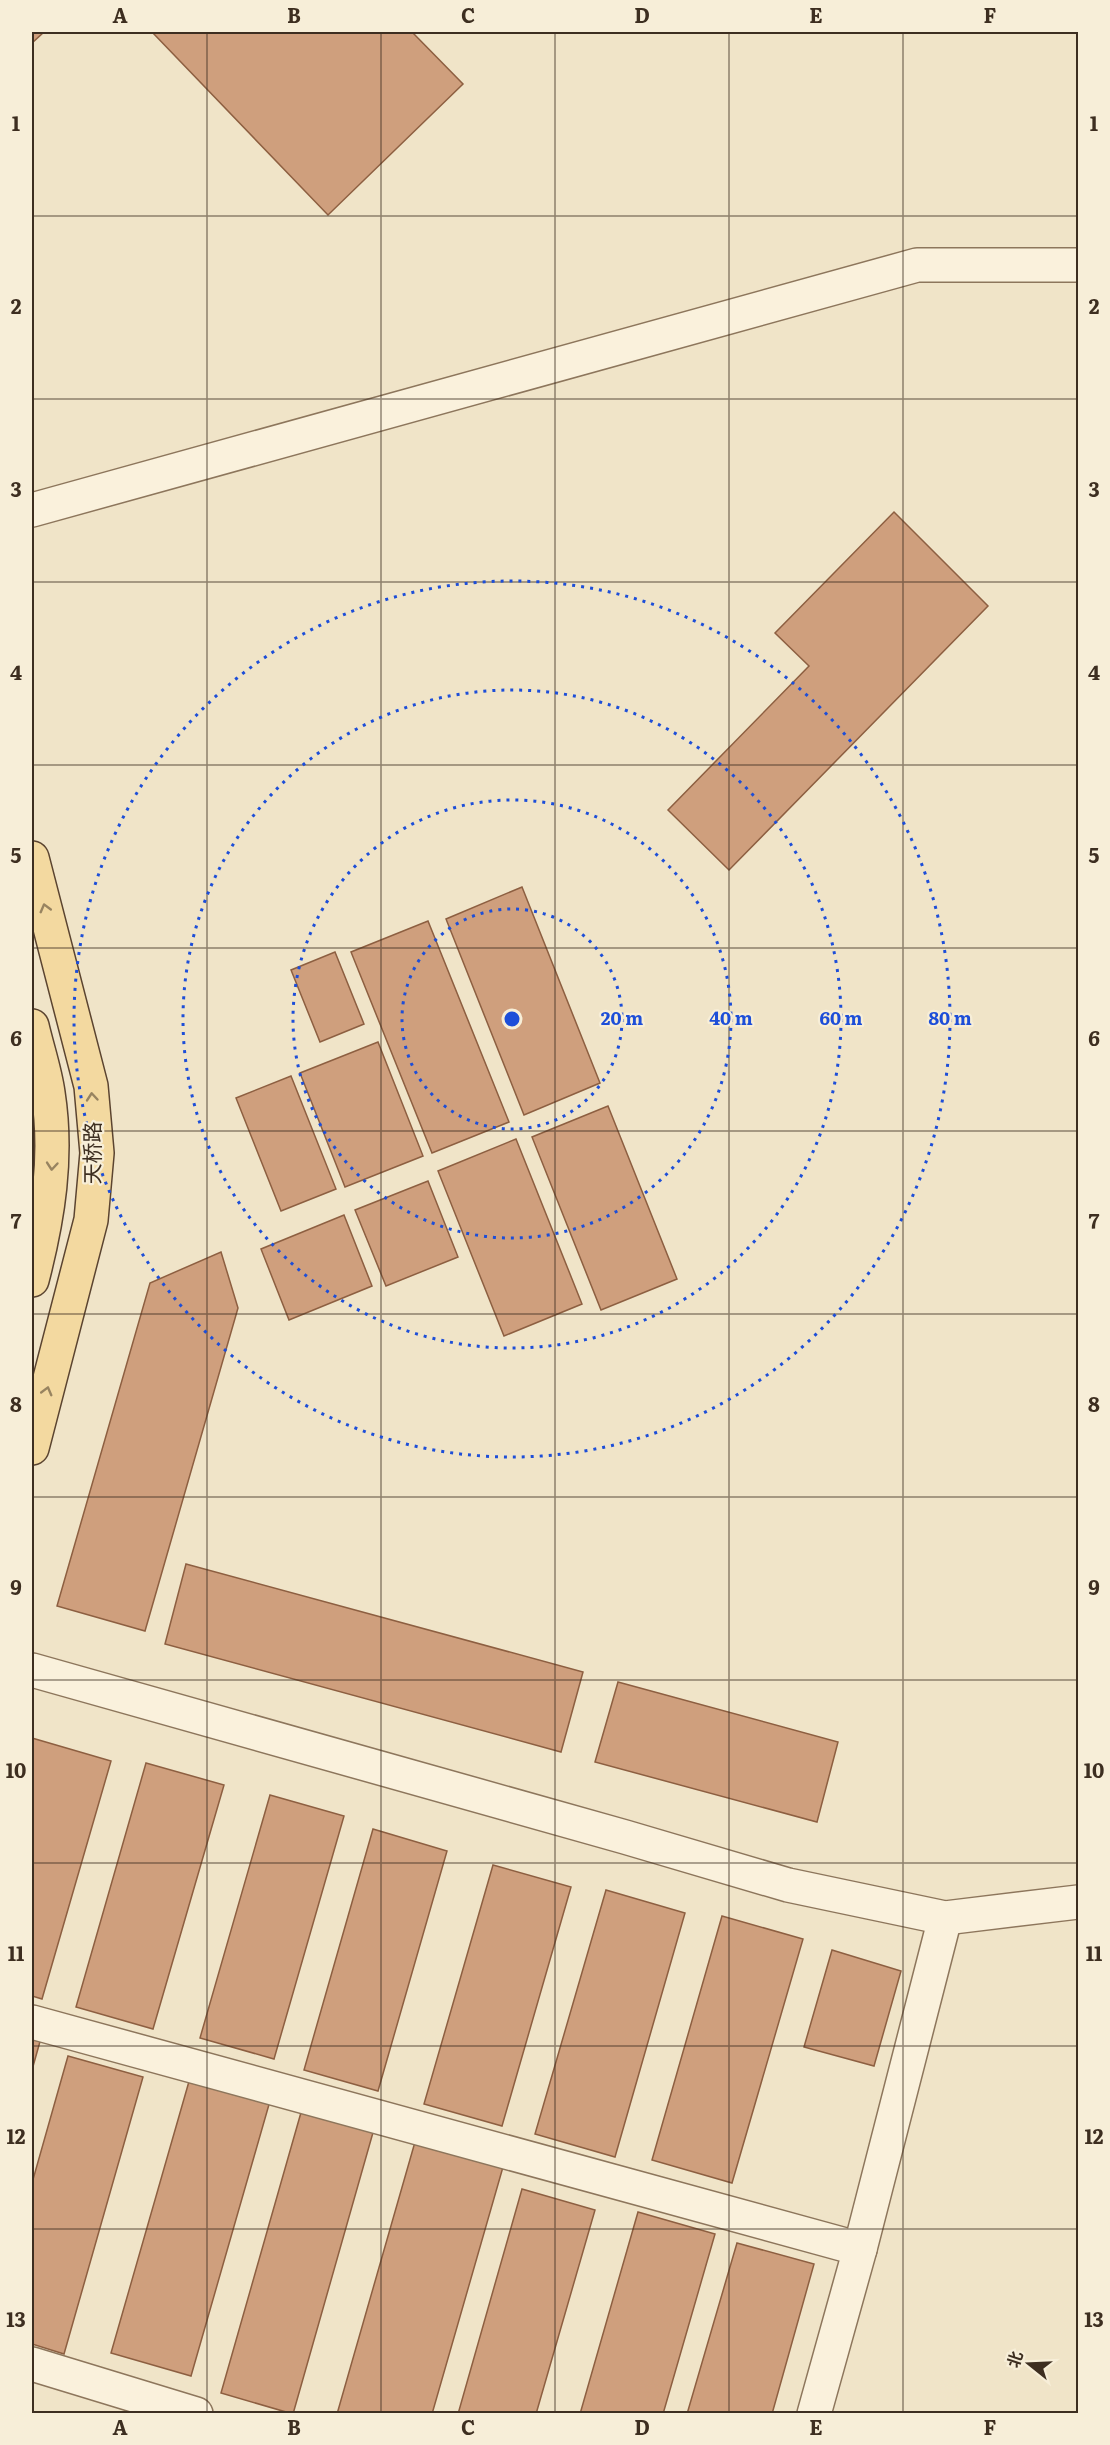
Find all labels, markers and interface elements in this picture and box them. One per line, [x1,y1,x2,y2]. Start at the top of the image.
text: A [112,0,128,29]
text: B [287,0,301,29]
text: C [461,0,475,29]
text: D [634,0,650,29]
text: E [809,0,823,29]
text: F [984,0,997,29]
text: 1 [12,107,20,137]
text: 1 [1090,107,1098,137]
text: 2 [11,290,22,320]
text: 2 [1089,290,1100,320]
text: 3 [10,473,22,503]
text: 3 [1088,473,1100,503]
text: 4 [10,656,22,686]
text: 4 [1088,656,1100,686]
text: 5 [11,839,22,869]
text: 5 [1089,839,1100,869]
one-way arrow [40,903,52,914]
text: 20 m [601,1004,643,1031]
text: 40 m [709,1004,753,1031]
text: 60 m [819,1004,863,1031]
text: 80 m [928,1004,972,1031]
centre of rings [502,1009,522,1029]
text: 6 [10,1022,22,1052]
text: 6 [1088,1022,1100,1052]
one-way arrow [86,1093,99,1102]
street label: 天桥路 [75,1122,106,1185]
one-way arrow [45,1162,58,1171]
text: 7 [11,1205,22,1235]
text: 7 [1089,1205,1100,1235]
one-way arrow [39,1387,52,1397]
text: 8 [10,1388,22,1418]
text: 8 [1088,1388,1100,1418]
text: 9 [10,1571,22,1601]
text: 9 [1088,1571,1100,1601]
text: 10 [6,1754,26,1784]
text: 10 [1084,1754,1104,1784]
text: 11 [8,1937,24,1967]
text: 11 [1086,1937,1102,1967]
text: 12 [6,2120,26,2150]
text: 12 [1084,2120,1104,2150]
text: 13 [6,2303,26,2333]
text: 13 [1084,2303,1104,2333]
north arrow [999,2334,1059,2394]
text: 北 [1000,2348,1028,2370]
text: A [112,2411,128,2441]
text: B [287,2411,301,2441]
text: C [461,2411,475,2441]
text: D [634,2411,650,2441]
text: E [809,2411,823,2441]
text: F [984,2411,997,2441]

